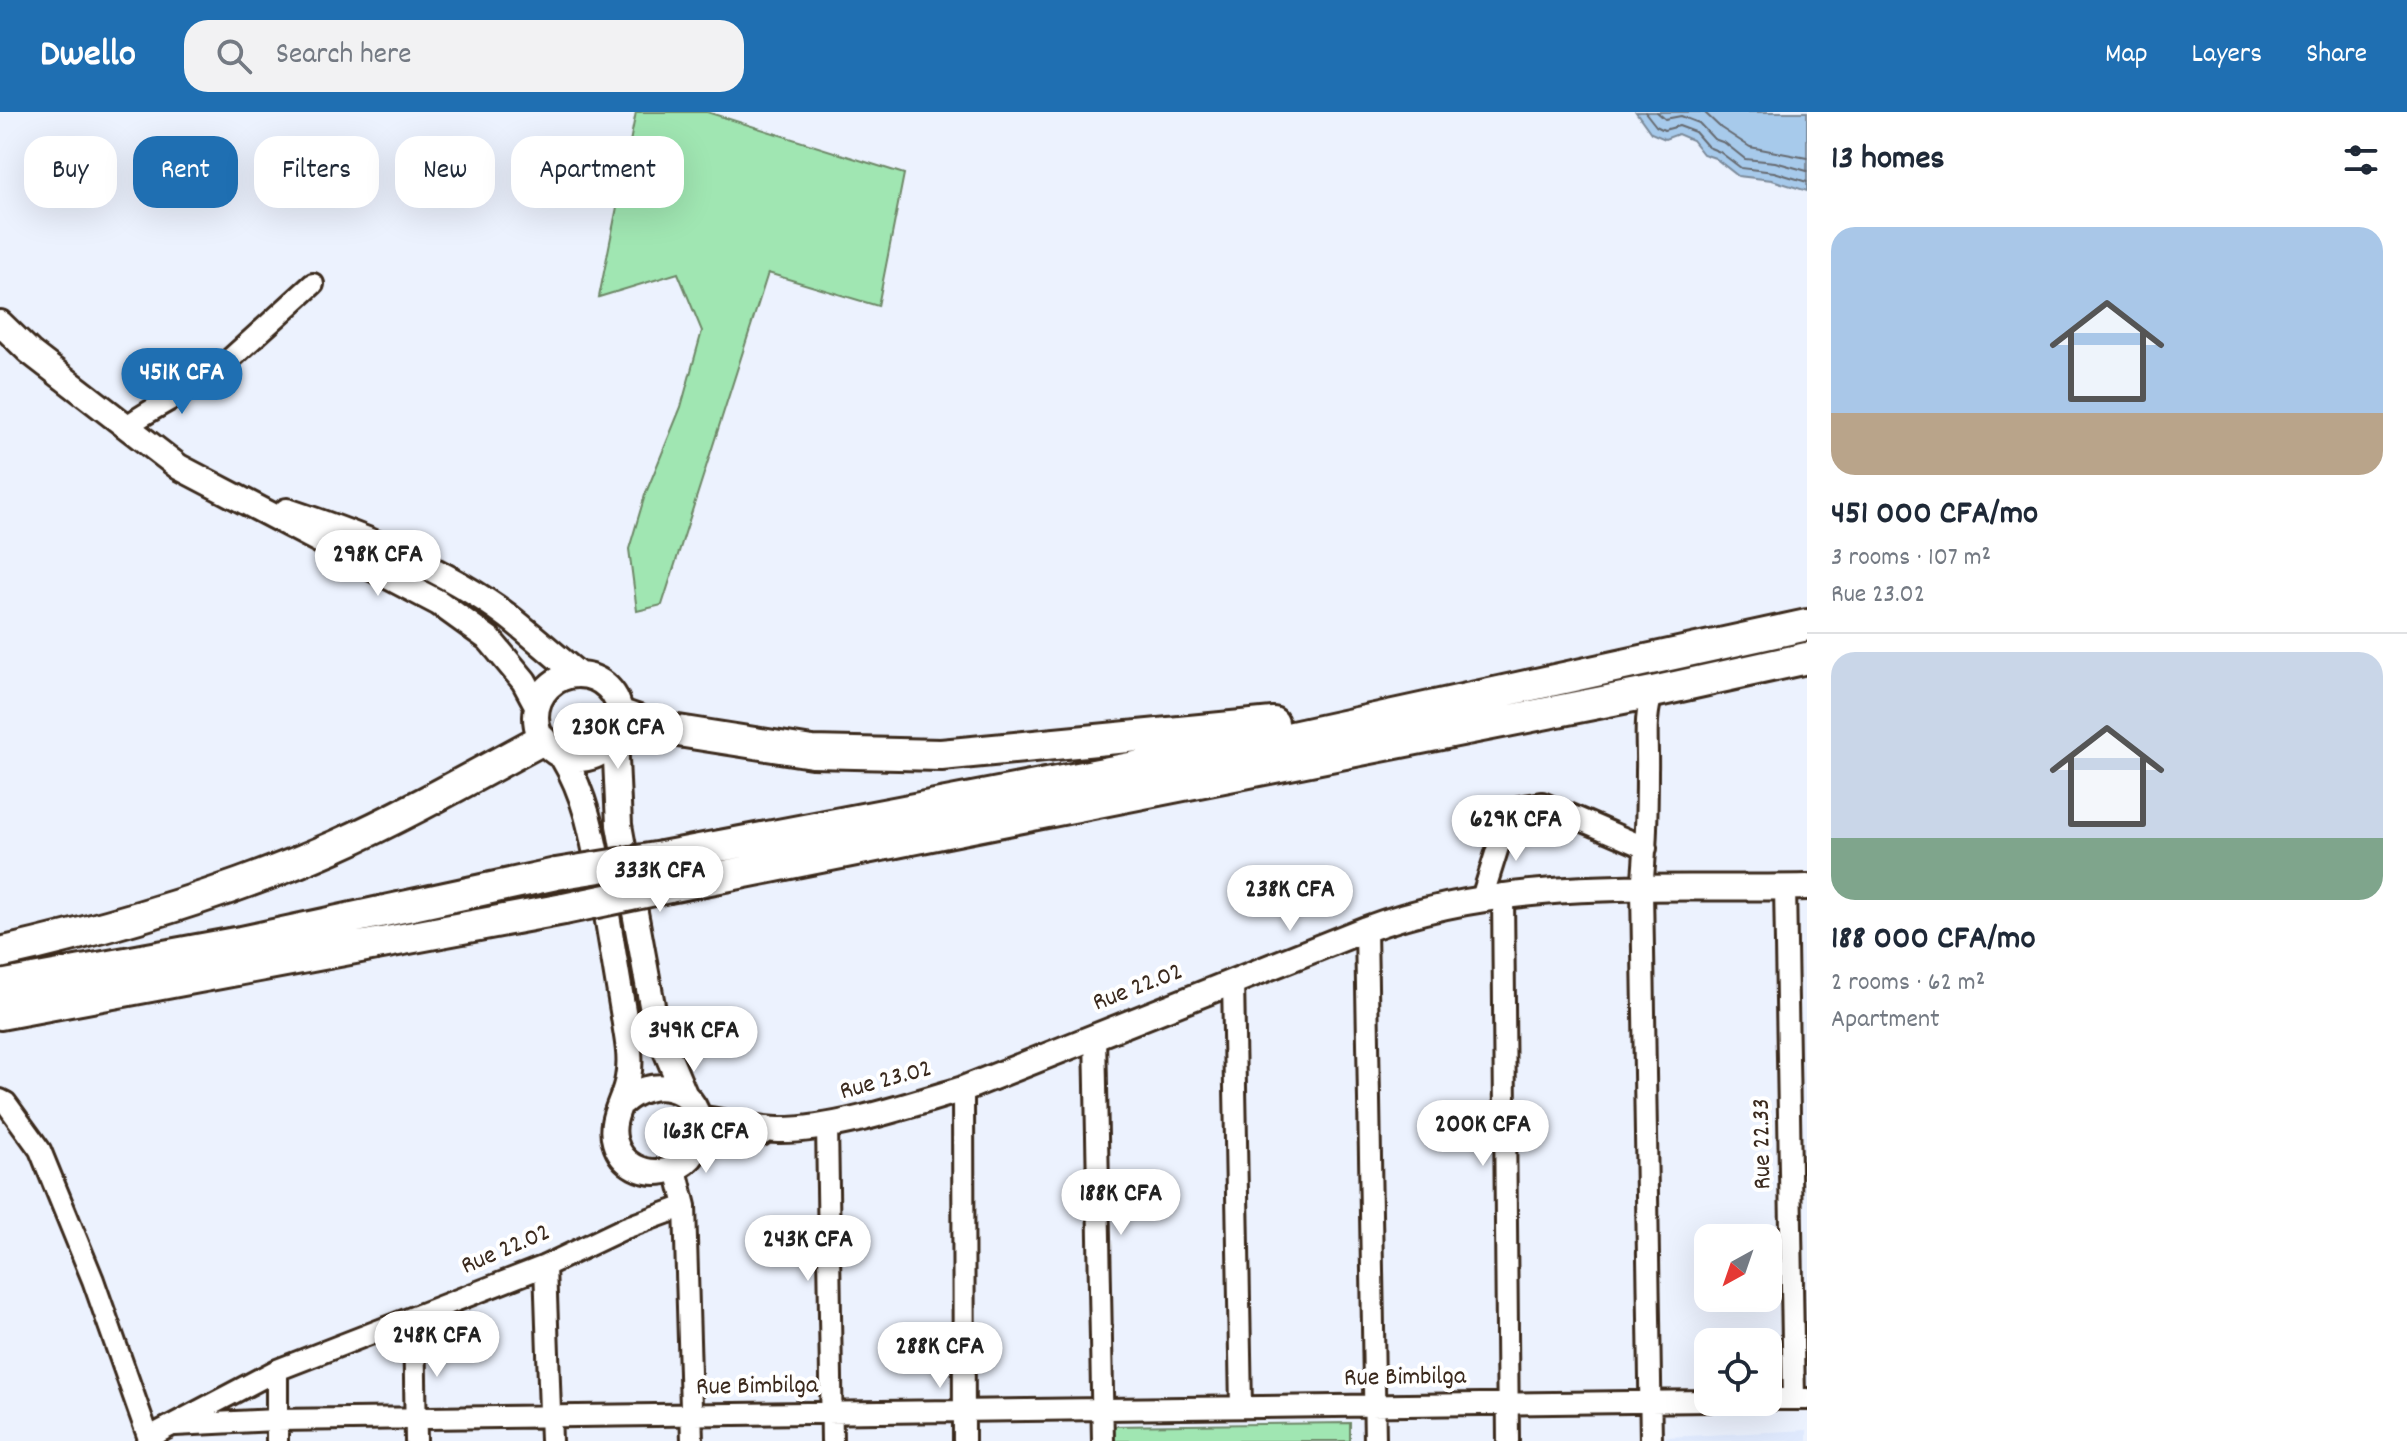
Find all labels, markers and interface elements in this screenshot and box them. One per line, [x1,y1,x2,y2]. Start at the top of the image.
search box [184,20,744,92]
text: Dwello [40,29,136,84]
icon: search [212,34,256,78]
text: Search here [276,35,411,78]
text: Map [2105,36,2148,76]
text: Layers [2192,36,2262,76]
text: Share [2306,36,2367,76]
chip: Buy [24,136,117,208]
chip: Rent [133,136,238,208]
chip: Filters [254,136,379,208]
chip: New [395,136,495,208]
chip: Apartment [511,136,684,208]
text: 13 homes [1831,136,1945,185]
icon: filters [2339,138,2383,182]
icon: home [2035,279,2179,423]
pin: 451K CFA [99,348,265,416]
text: 451K CFA [139,355,225,392]
text: 451 000 CFA/mo [1831,491,2038,540]
pin: 298K CFA [295,530,461,598]
text: 298K CFA [333,537,423,574]
text: 3 rooms · 107 m² [1831,540,1991,577]
text: Rue 23.02 [1831,577,1925,614]
pin: 230K CFA [535,703,701,771]
icon: home [2035,704,2179,848]
text: 230K CFA [571,710,665,747]
pin: 629K CFA [1433,795,1599,863]
text: 629K CFA [1470,802,1562,839]
pin: 333K CFA [577,846,743,914]
text: 333K CFA [614,853,706,890]
pin: 238K CFA [1207,865,1373,933]
text: 238K CFA [1245,872,1335,909]
text: 188 000 CFA/mo [1831,916,2036,965]
street label: Rue 22.02 [1088,954,1188,1022]
text: 2 rooms · 62 m² [1831,965,1985,1002]
text: Apartment [1831,1002,1940,1039]
pin: 349K CFA [611,1006,777,1074]
text: 349K CFA [649,1013,739,1050]
street label: Rue 23.02 [836,1051,936,1111]
street label: Rue 22.33 [1744,1098,1782,1190]
pin: 200K CFA [1400,1100,1566,1168]
pin: 163K CFA [623,1107,789,1175]
text: 200K CFA [1435,1107,1531,1144]
text: 163K CFA [663,1114,749,1151]
pin: 188K CFA [1038,1169,1204,1237]
text: 188K CFA [1079,1176,1163,1213]
street label: Rue 22.02 [456,1215,556,1285]
pin: 243K CFA [725,1215,891,1283]
text: 243K CFA [763,1222,853,1259]
north arrow [1694,1224,1782,1312]
map controls [1694,1224,1782,1416]
pin: 248K CFA [354,1311,520,1379]
text: 248K CFA [392,1318,482,1355]
pin: 288K CFA [857,1322,1023,1390]
button: locate [1694,1328,1782,1416]
text: 288K CFA [896,1329,984,1366]
street label: Rue Bimbilga [1344,1358,1467,1398]
street label: Rue Bimbilga [696,1367,819,1407]

